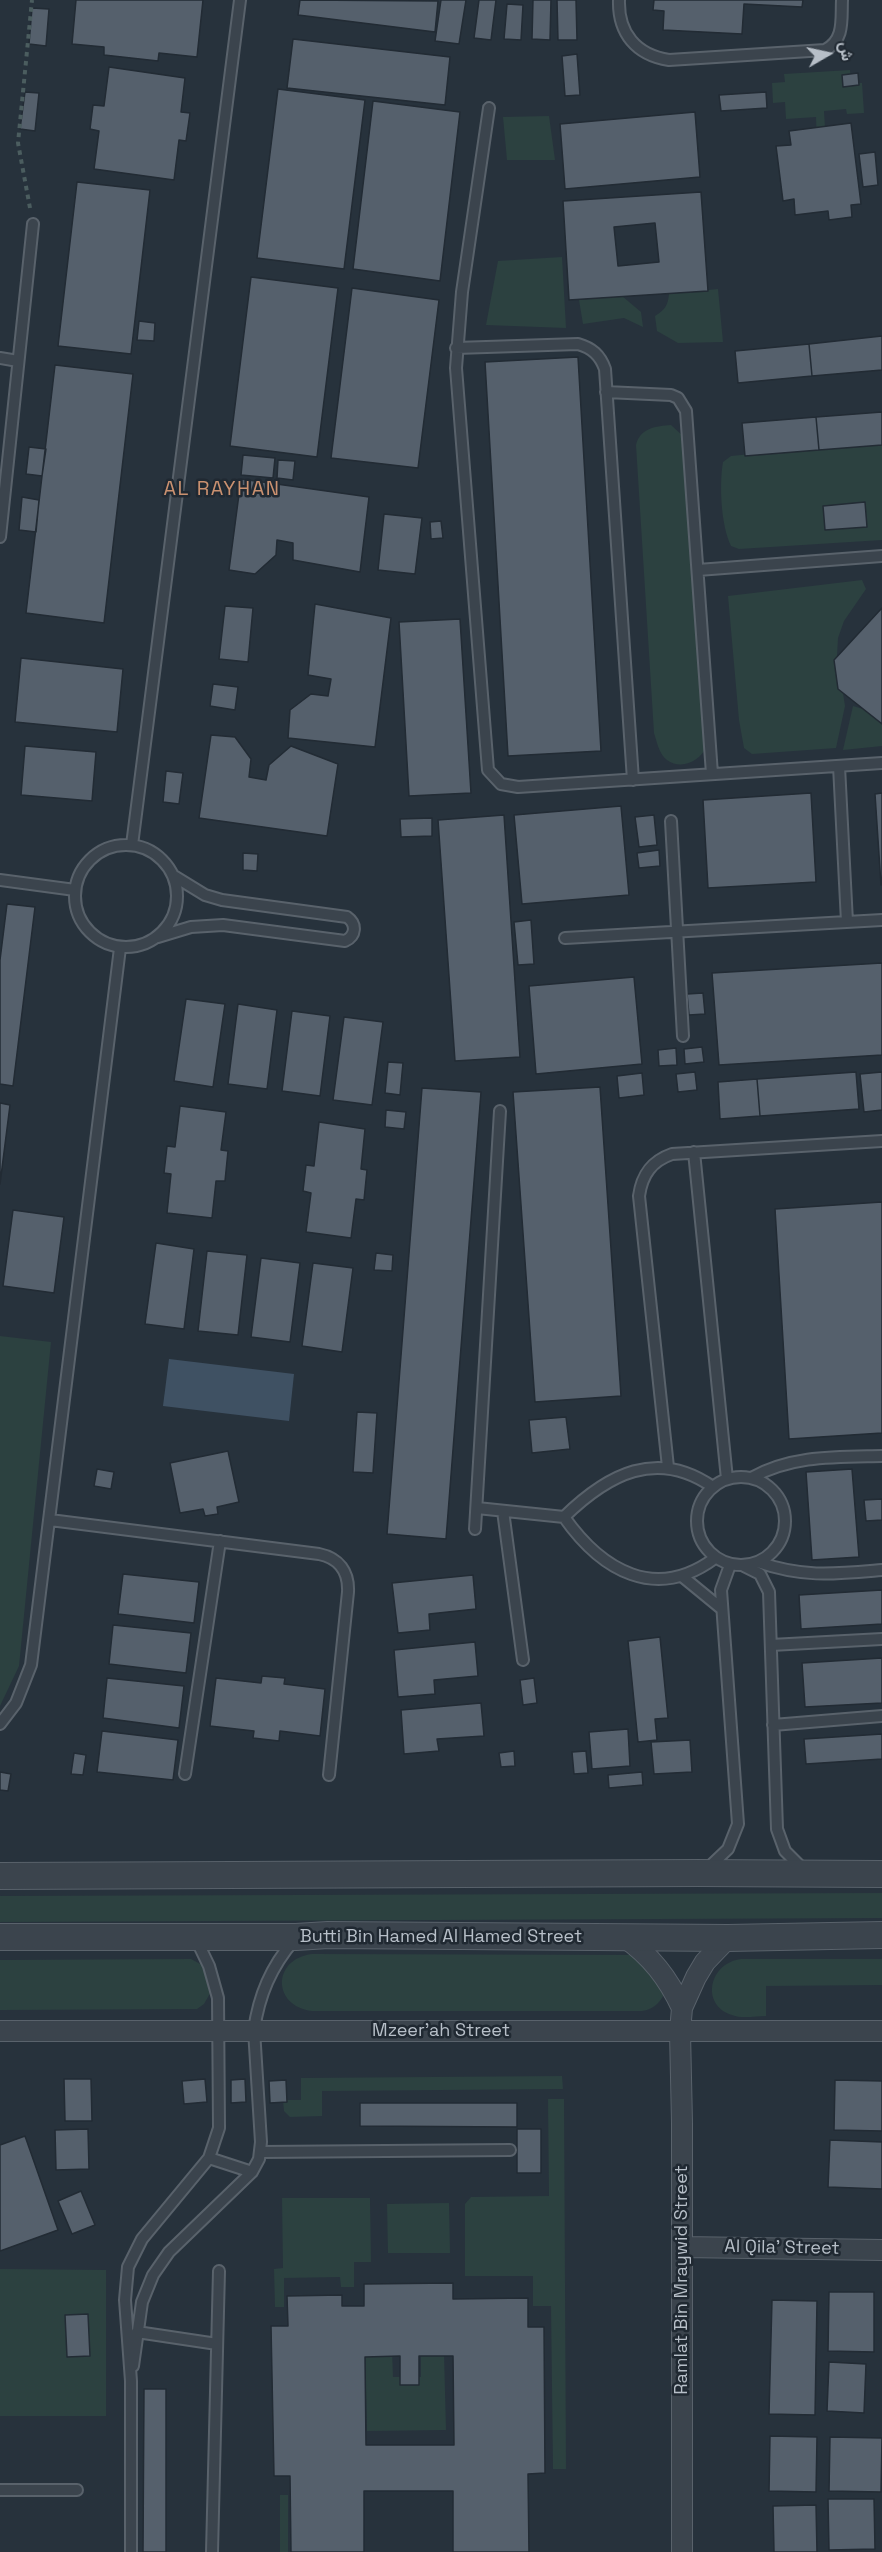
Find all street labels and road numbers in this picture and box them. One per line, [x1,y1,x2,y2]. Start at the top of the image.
street label: Butti Bin Hamed Al Hamed Street [300,1926,582,1948]
street label: Mzeer'ah Street [372,2020,510,2042]
street label: Ramlat Bin Mraywid Street [671,2165,693,2395]
street label: Al Qila' Street [724,2236,840,2260]

